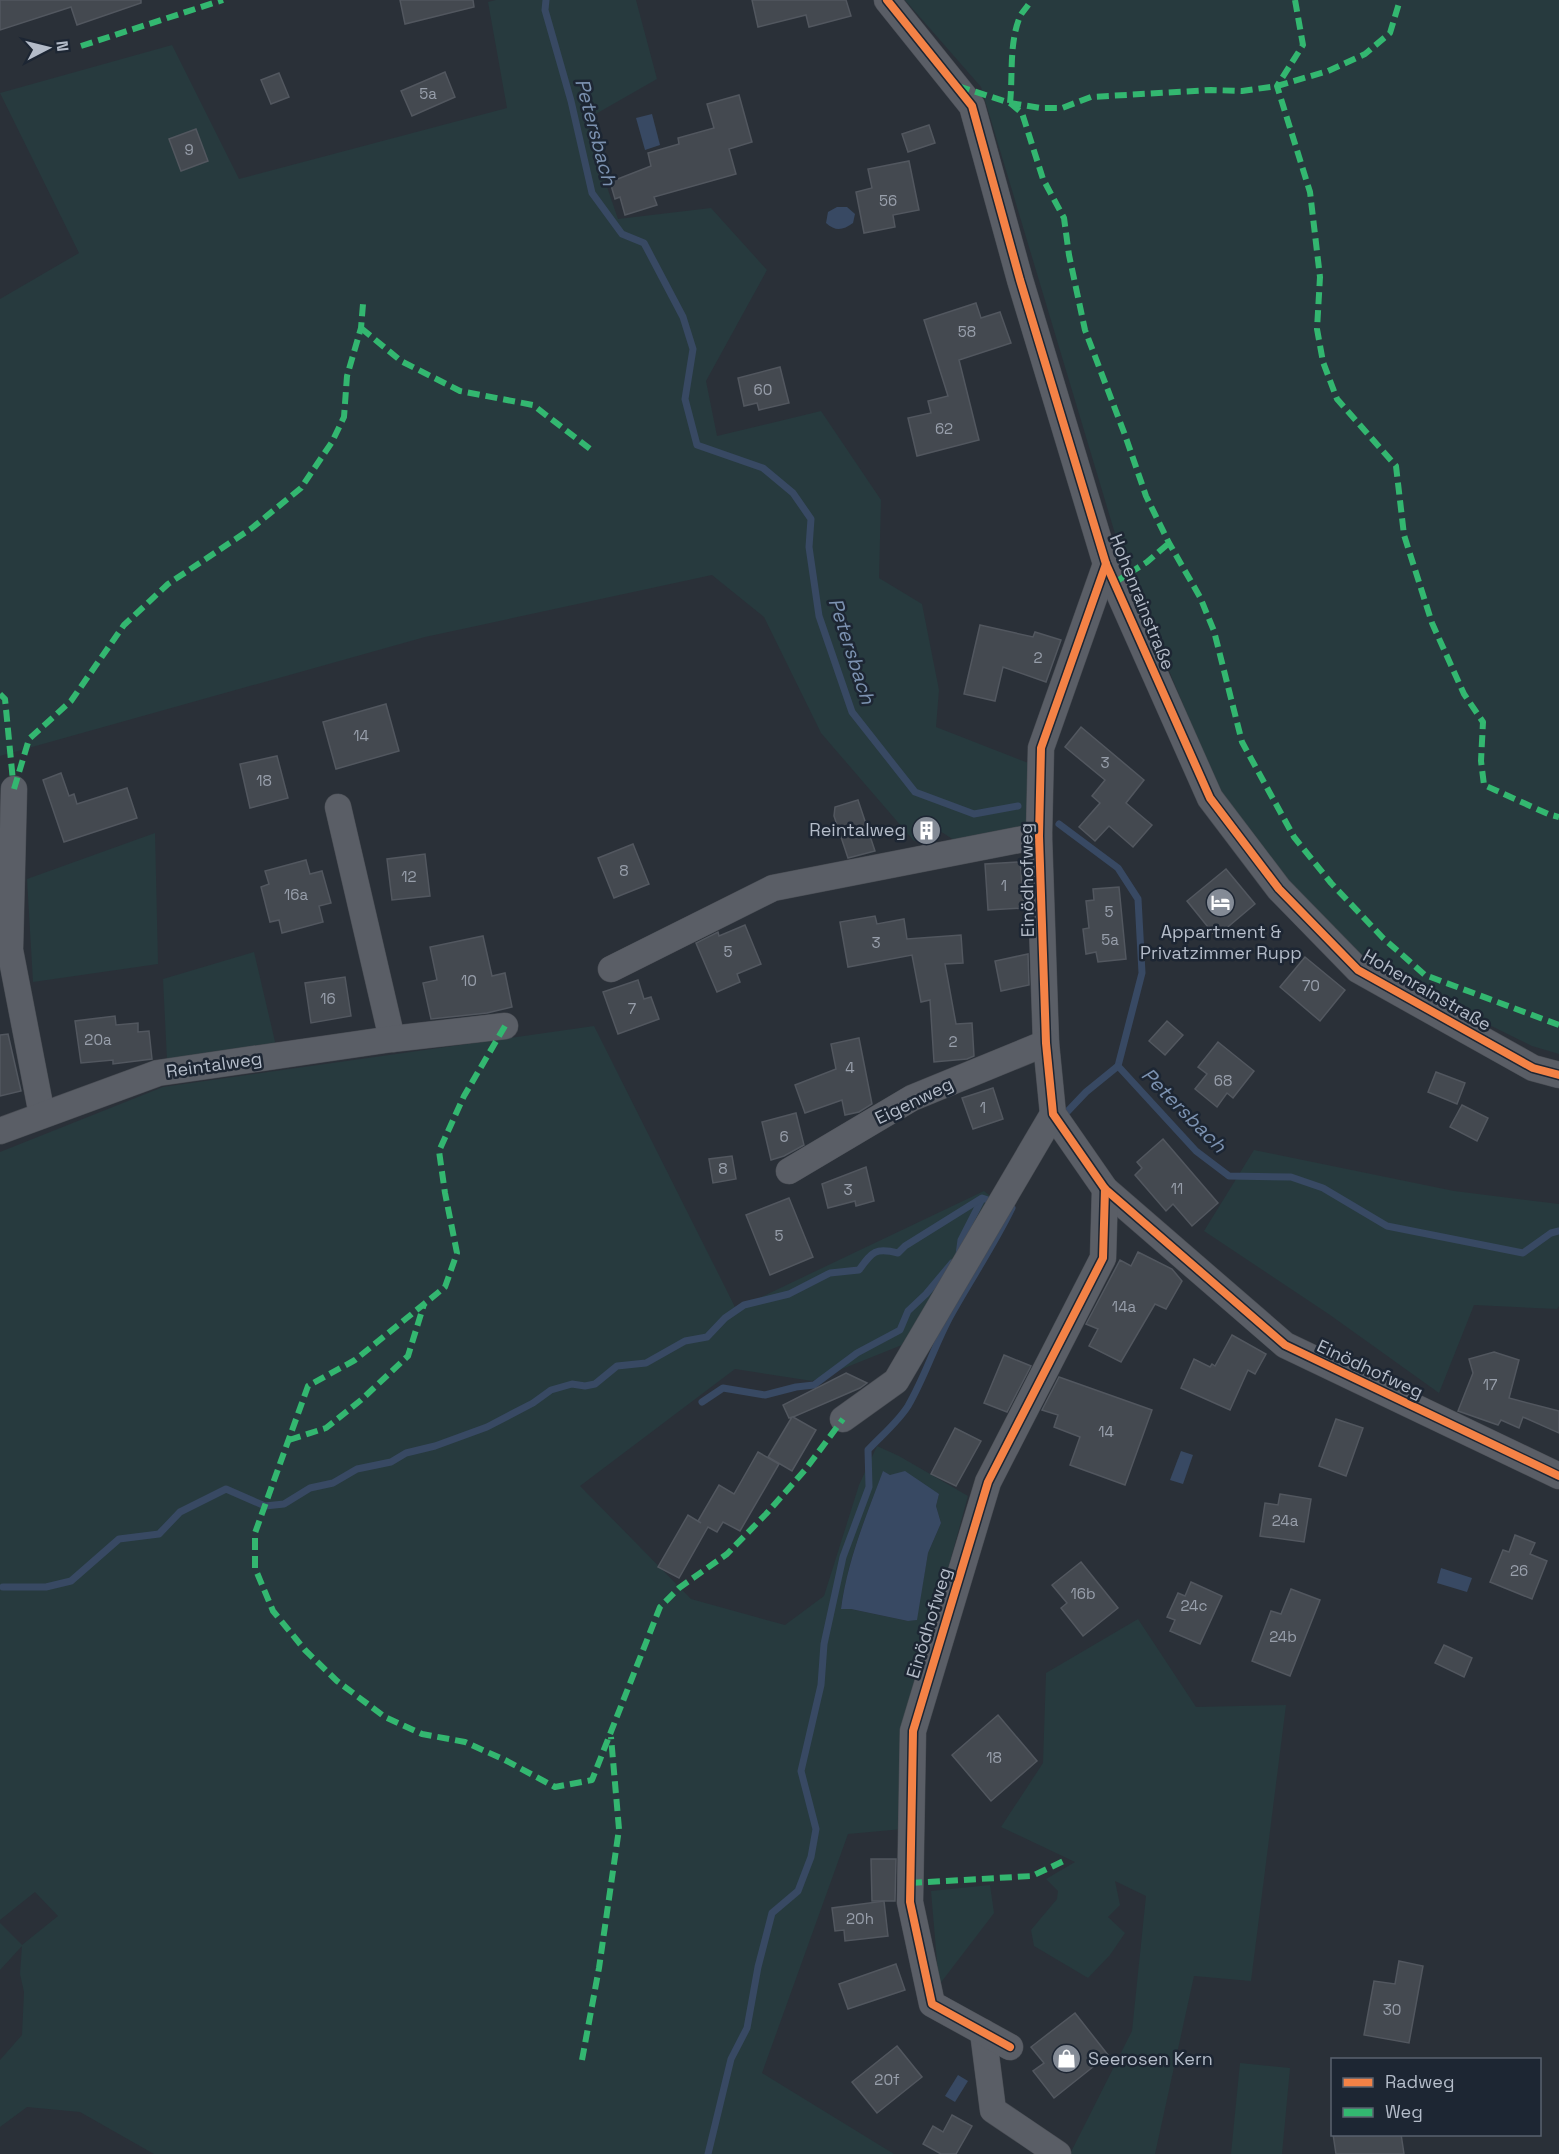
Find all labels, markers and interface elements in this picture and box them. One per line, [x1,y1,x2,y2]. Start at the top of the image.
north arrow [18,18,78,78]
text: N [51,40,73,53]
water label: Petersbach [569,75,623,189]
house number: 5a [419,84,437,103]
house number: 9 [184,140,194,159]
house number: 56 [879,191,897,210]
house number: 58 [958,322,976,341]
house number: 60 [754,380,772,399]
house number: 62 [935,419,953,438]
street label: Hohenrainstraße [1105,531,1180,673]
water label: Petersbach [823,595,882,708]
house number: 2 [1033,648,1043,667]
house number: 14 [353,726,369,745]
house number: 3 [1100,753,1110,772]
house number: 18 [256,771,272,790]
building icon: Reintalweg [911,814,943,846]
place label: Reintalweg [809,818,906,841]
street label: Einödhofweg [1014,823,1039,937]
house number: 8 [619,861,629,880]
house number: 12 [401,867,417,886]
house number: 1 [1001,876,1007,895]
house number: 16a [284,885,308,904]
hotel icon: Appartment & Privatzimmer Rupp [1205,887,1237,919]
house number: 5 [1105,902,1114,921]
place label: Appartment & Privatzimmer Rupp [1140,920,1302,964]
house number: 5a [1101,930,1119,949]
house number: 3 [871,933,881,952]
house number: 5 [724,942,733,961]
street label: Hohenrainstraße [1359,944,1495,1036]
house number: 10 [461,971,477,990]
house number: 70 [1302,976,1320,995]
house number: 16 [320,989,336,1008]
house number: 7 [628,999,636,1018]
house number: 20a [84,1030,112,1049]
house number: 2 [948,1032,958,1051]
street label: Reintalweg [164,1046,263,1083]
house number: 4 [845,1058,855,1077]
water label: Petersbach [1136,1062,1233,1159]
house number: 68 [1214,1071,1232,1090]
street label: Eigenweg [871,1072,957,1129]
house number: 1 [980,1098,986,1117]
house number: 6 [779,1127,789,1146]
house number: 8 [718,1159,728,1178]
house number: 11 [1171,1179,1183,1198]
house number: 3 [843,1180,853,1199]
house number: 5 [775,1226,784,1245]
house number: 14a [1112,1297,1137,1316]
street label: Einödhofweg [1313,1334,1427,1403]
house number: 17 [1483,1375,1497,1394]
house number: 14 [1098,1422,1114,1441]
house number: 24a [1272,1511,1299,1530]
house number: 26 [1510,1561,1528,1580]
street label: Einödhofweg [901,1565,956,1681]
house number: 16b [1070,1584,1096,1603]
house number: 24c [1181,1596,1208,1615]
house number: 24b [1269,1627,1297,1646]
house number: 18 [986,1748,1002,1767]
house number: 20h [846,1909,874,1928]
house number: 30 [1383,2000,1401,2019]
shop icon: Seerosen Kern [1051,2043,1083,2075]
place label: Seerosen Kern [1088,2047,1213,2070]
legend [1331,2058,1541,2136]
house number: 20f [874,2070,900,2089]
text: Radweg [1385,2070,1455,2093]
text: Weg [1385,2100,1423,2123]

